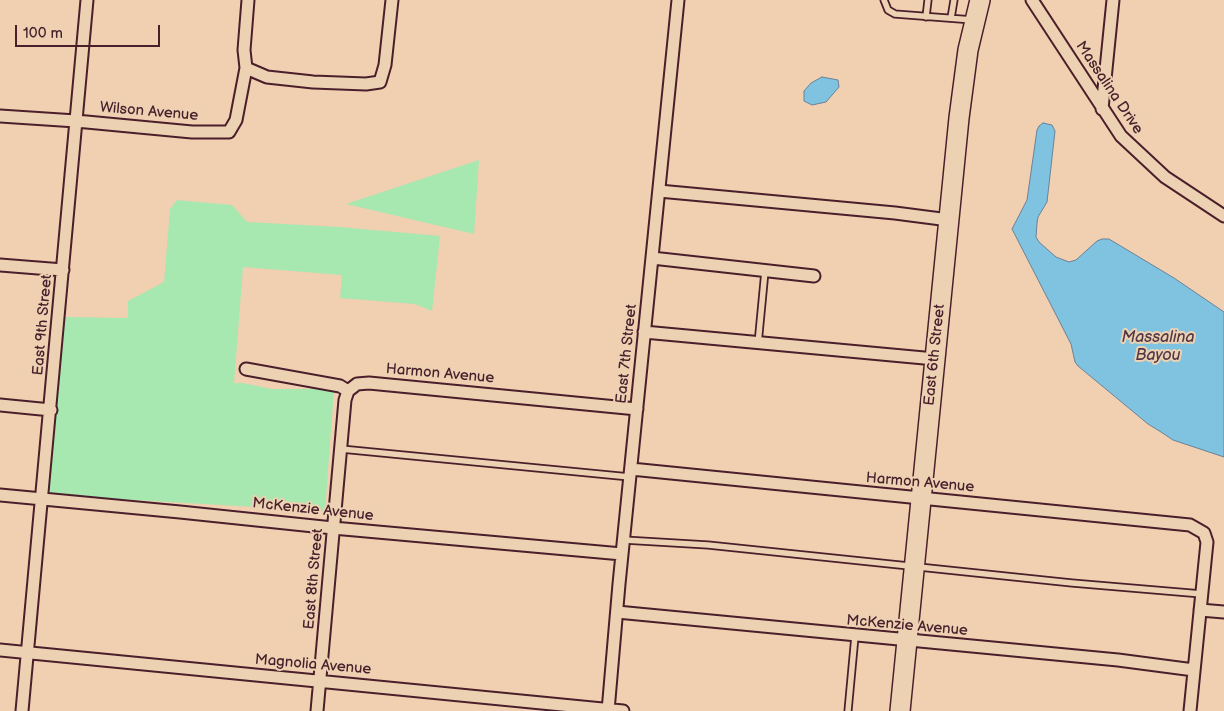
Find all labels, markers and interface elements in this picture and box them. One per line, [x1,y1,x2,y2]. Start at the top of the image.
scale bar [18,15,162,47]
text: 100 m [23,24,63,43]
street label: Massalina Drive [1071,38,1147,138]
street label: Wilson Avenue [99,99,199,125]
street label: East 9th Street [30,274,56,376]
street label: East 7th Street [613,303,641,405]
street label: East 6th Street [921,303,949,407]
water label: Massalina Bayou [1121,328,1195,366]
street label: Harmon Avenue [385,360,495,388]
street label: Harmon Avenue [865,469,975,497]
street label: McKenzie Avenue [252,495,374,525]
street label: East 8th Street [301,528,327,630]
street label: McKenzie Avenue [846,612,968,640]
street label: Magnolia Avenue [254,651,372,679]

